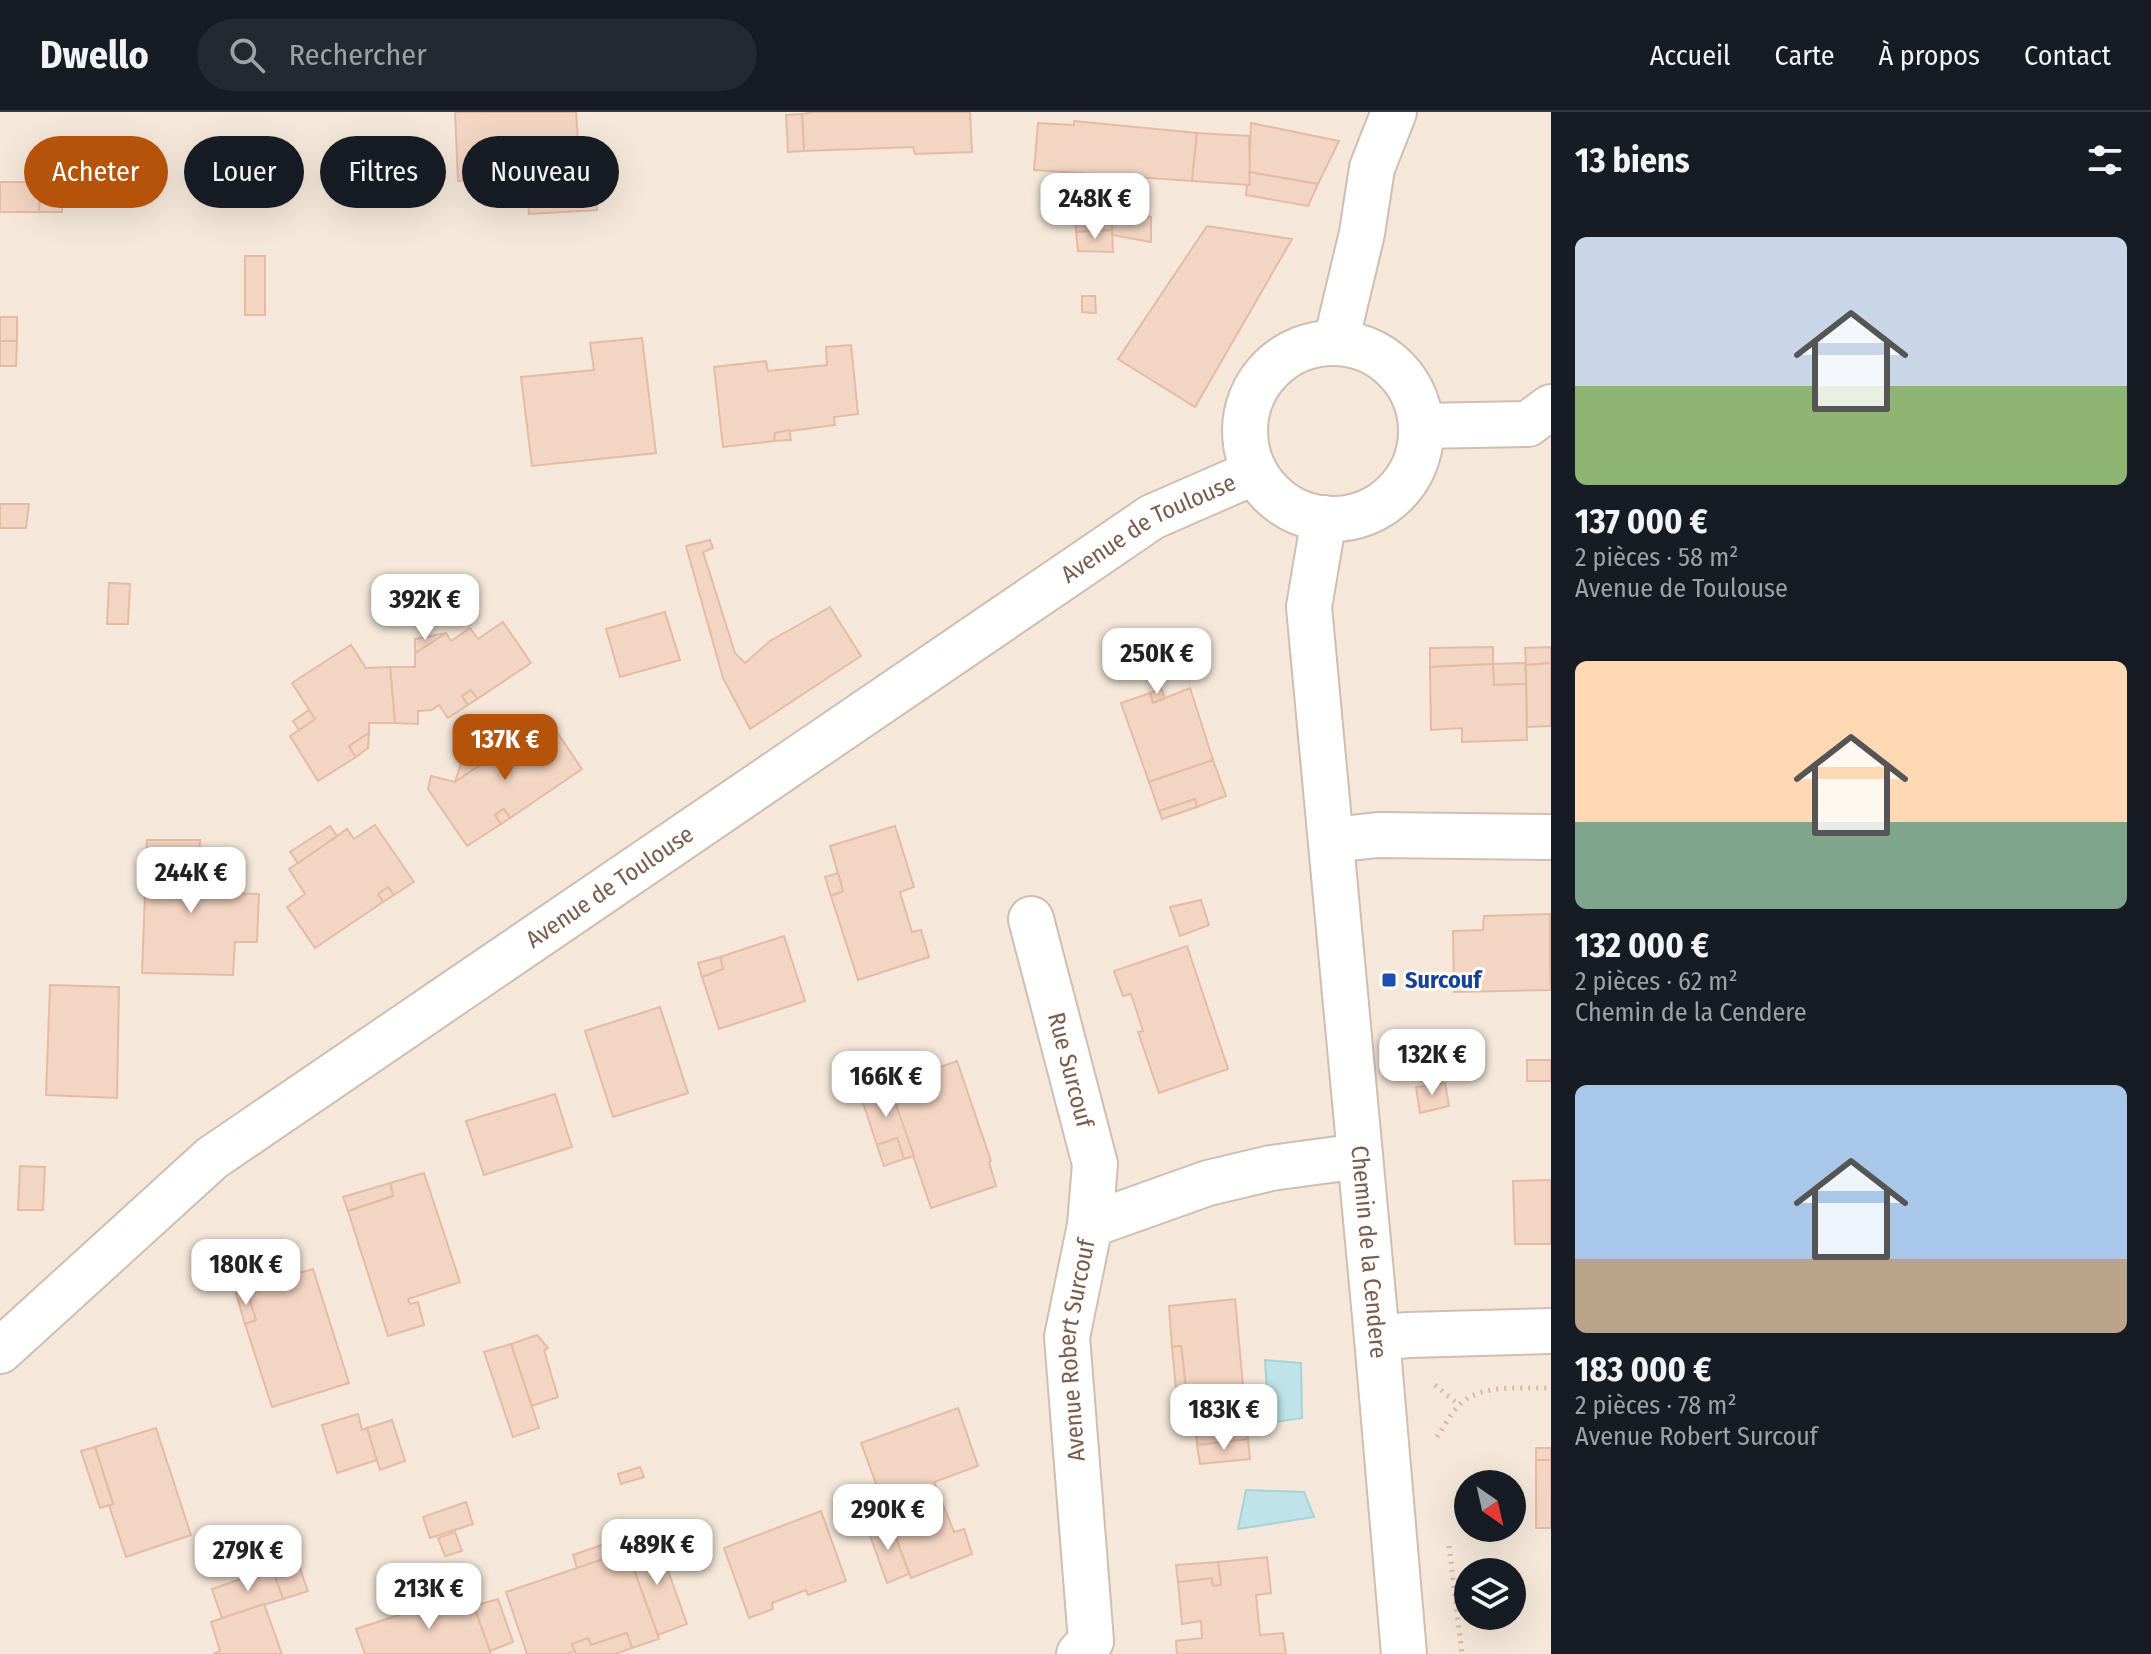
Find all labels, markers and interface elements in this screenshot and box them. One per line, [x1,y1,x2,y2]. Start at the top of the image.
search box [197,19,757,91]
text: Dwello [40,32,149,78]
icon: search [225,33,269,77]
text: Rechercher [289,37,427,73]
text: Accueil [1650,39,1731,72]
text: Carte [1775,39,1835,72]
text: À propos [1879,39,1980,72]
text: Contact [2024,39,2111,72]
chip: Acheter [24,136,168,208]
chip: Louer [184,136,304,208]
chip: Filtres [320,136,446,208]
chip: Nouveau [462,136,619,208]
icon: filters [2083,138,2127,182]
text: 13 biens [1575,140,1690,181]
pin: 248K € [1030,173,1160,241]
text: 248K € [1058,183,1132,214]
icon: home [1779,289,1923,433]
street label: Avenue de Toulouse [1056,468,1240,589]
text: 137 000 € [1575,501,1708,542]
text: 2 pièces · 58 m² [1575,542,1738,573]
text: Avenue de Toulouse [1575,573,1788,604]
pin: 392K € [360,574,490,642]
text: 392K € [389,584,461,615]
pin: 250K € [1092,628,1222,696]
text: 250K € [1120,638,1194,669]
icon: home [1779,713,1923,857]
pin: 137K € [440,714,570,782]
text: 137K € [471,724,539,755]
street label: Avenue de Toulouse [521,820,699,954]
pin: 244K € [126,847,256,915]
text: 244K € [155,857,227,888]
text: 132 000 € [1575,925,1709,966]
place label: Surcouf [1405,966,1483,994]
text: 2 pièces · 62 m² [1575,966,1738,997]
marker: Surcouf [1380,971,1398,989]
text: Chemin de la Cendere [1575,997,1807,1028]
street label: Rue Surcouf [1042,1009,1099,1132]
pin: 132K € [1367,1029,1497,1097]
text: 132K € [1397,1039,1467,1070]
pin: 166K € [821,1051,951,1119]
text: 166K € [850,1061,922,1092]
icon: home [1779,1137,1923,1281]
street label: Chemin de la Cendere [1345,1144,1393,1360]
street label: Avenue Robert Surcouf [1053,1235,1101,1462]
pin: 180K € [181,1239,311,1307]
text: 180K € [209,1249,283,1280]
text: 183 000 € [1575,1349,1711,1390]
pin: 183K € [1159,1384,1289,1452]
text: 2 pièces · 78 m² [1575,1390,1737,1421]
text: 183K € [1188,1394,1260,1425]
text: Avenue Robert Surcouf [1575,1421,1818,1452]
north arrow [1454,1470,1526,1542]
map controls [1454,1470,1526,1630]
pin: 290K € [823,1484,953,1552]
text: 290K € [851,1494,925,1525]
pin: 489K € [592,1519,722,1587]
pin: 279K € [183,1525,313,1593]
text: 489K € [620,1529,694,1560]
text: 279K € [213,1535,283,1566]
button: layers [1454,1558,1526,1630]
pin: 213K € [364,1563,494,1631]
text: 213K € [394,1573,464,1604]

